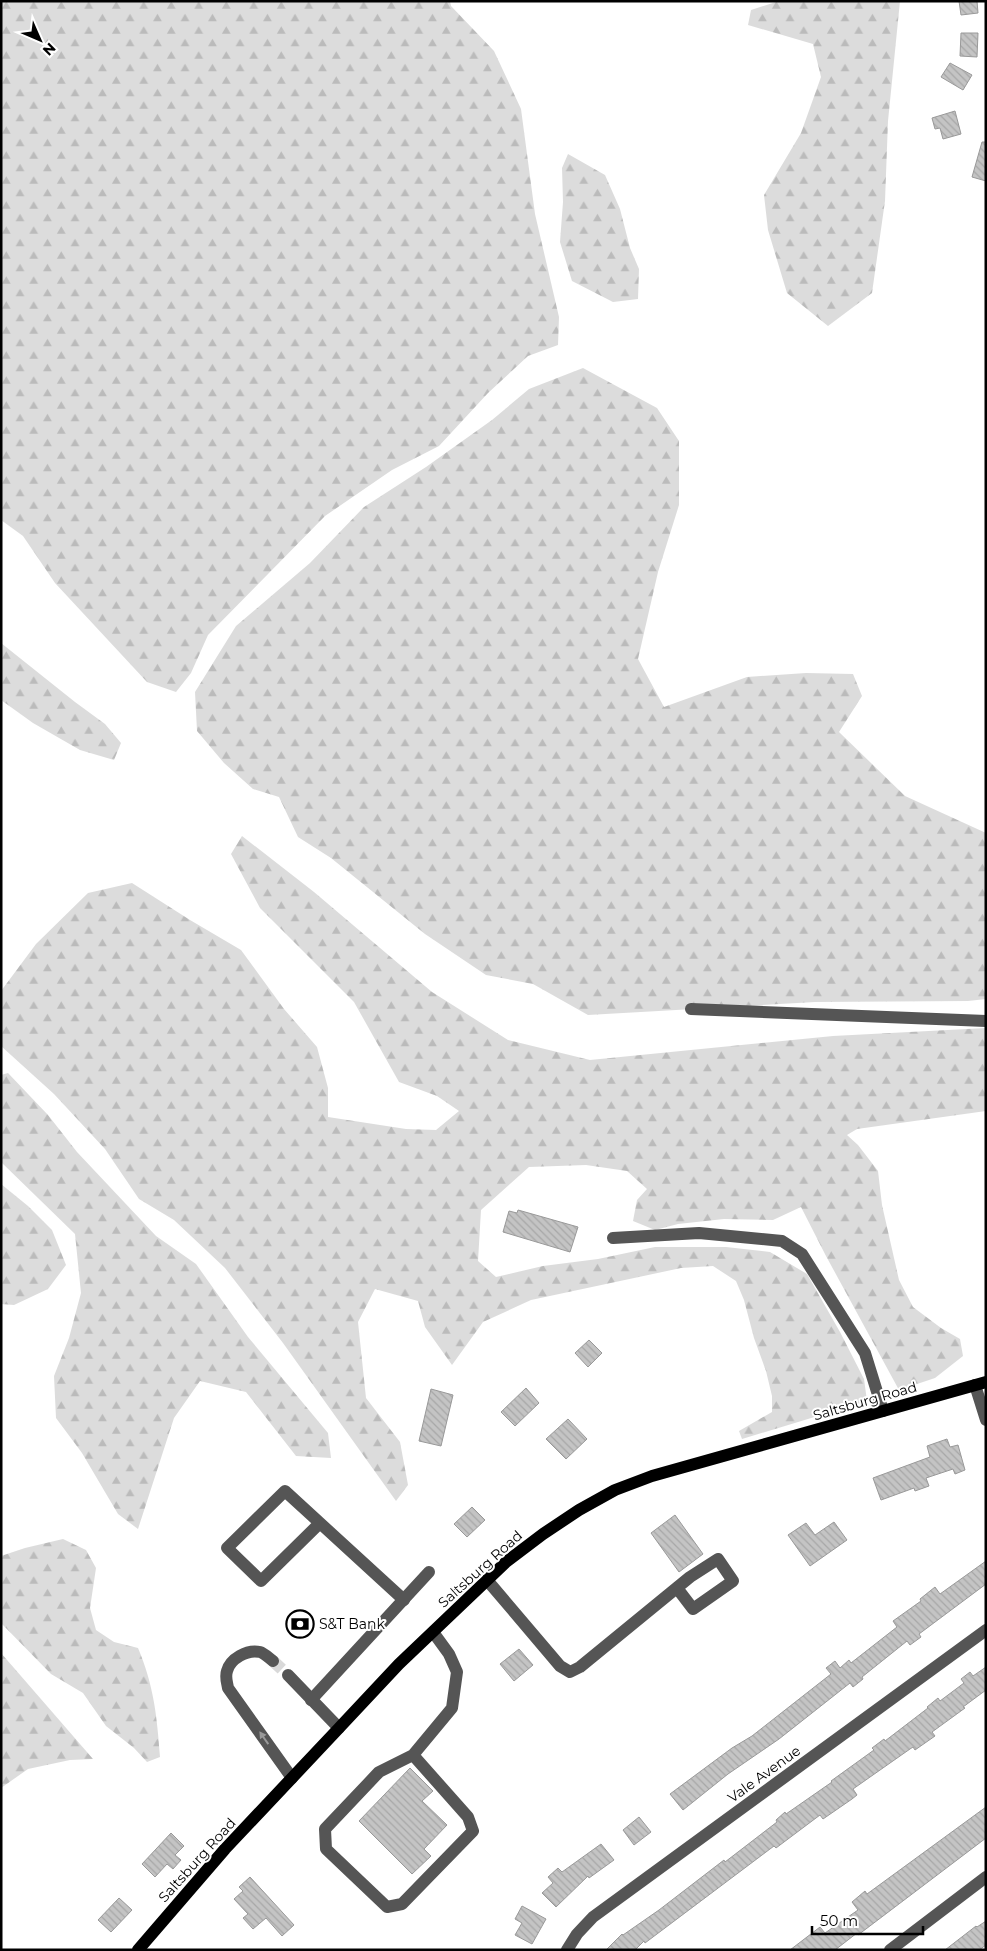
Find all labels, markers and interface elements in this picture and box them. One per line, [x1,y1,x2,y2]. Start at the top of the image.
north arrow [15,15,65,65]
text: N [39,39,60,60]
street label: Saltsburg Road [811,1378,919,1424]
street label: Saltsburg Road [434,1526,526,1612]
bank icon: S&T Bank [285,1609,315,1639]
place label: S&T Bank [319,1615,386,1633]
one-way arrow [259,1731,269,1745]
street label: Vale Avenue [724,1741,804,1807]
street label: Saltsburg Road [154,1814,240,1906]
scale bar [812,1904,923,1936]
text: 50 m [820,1911,858,1930]

